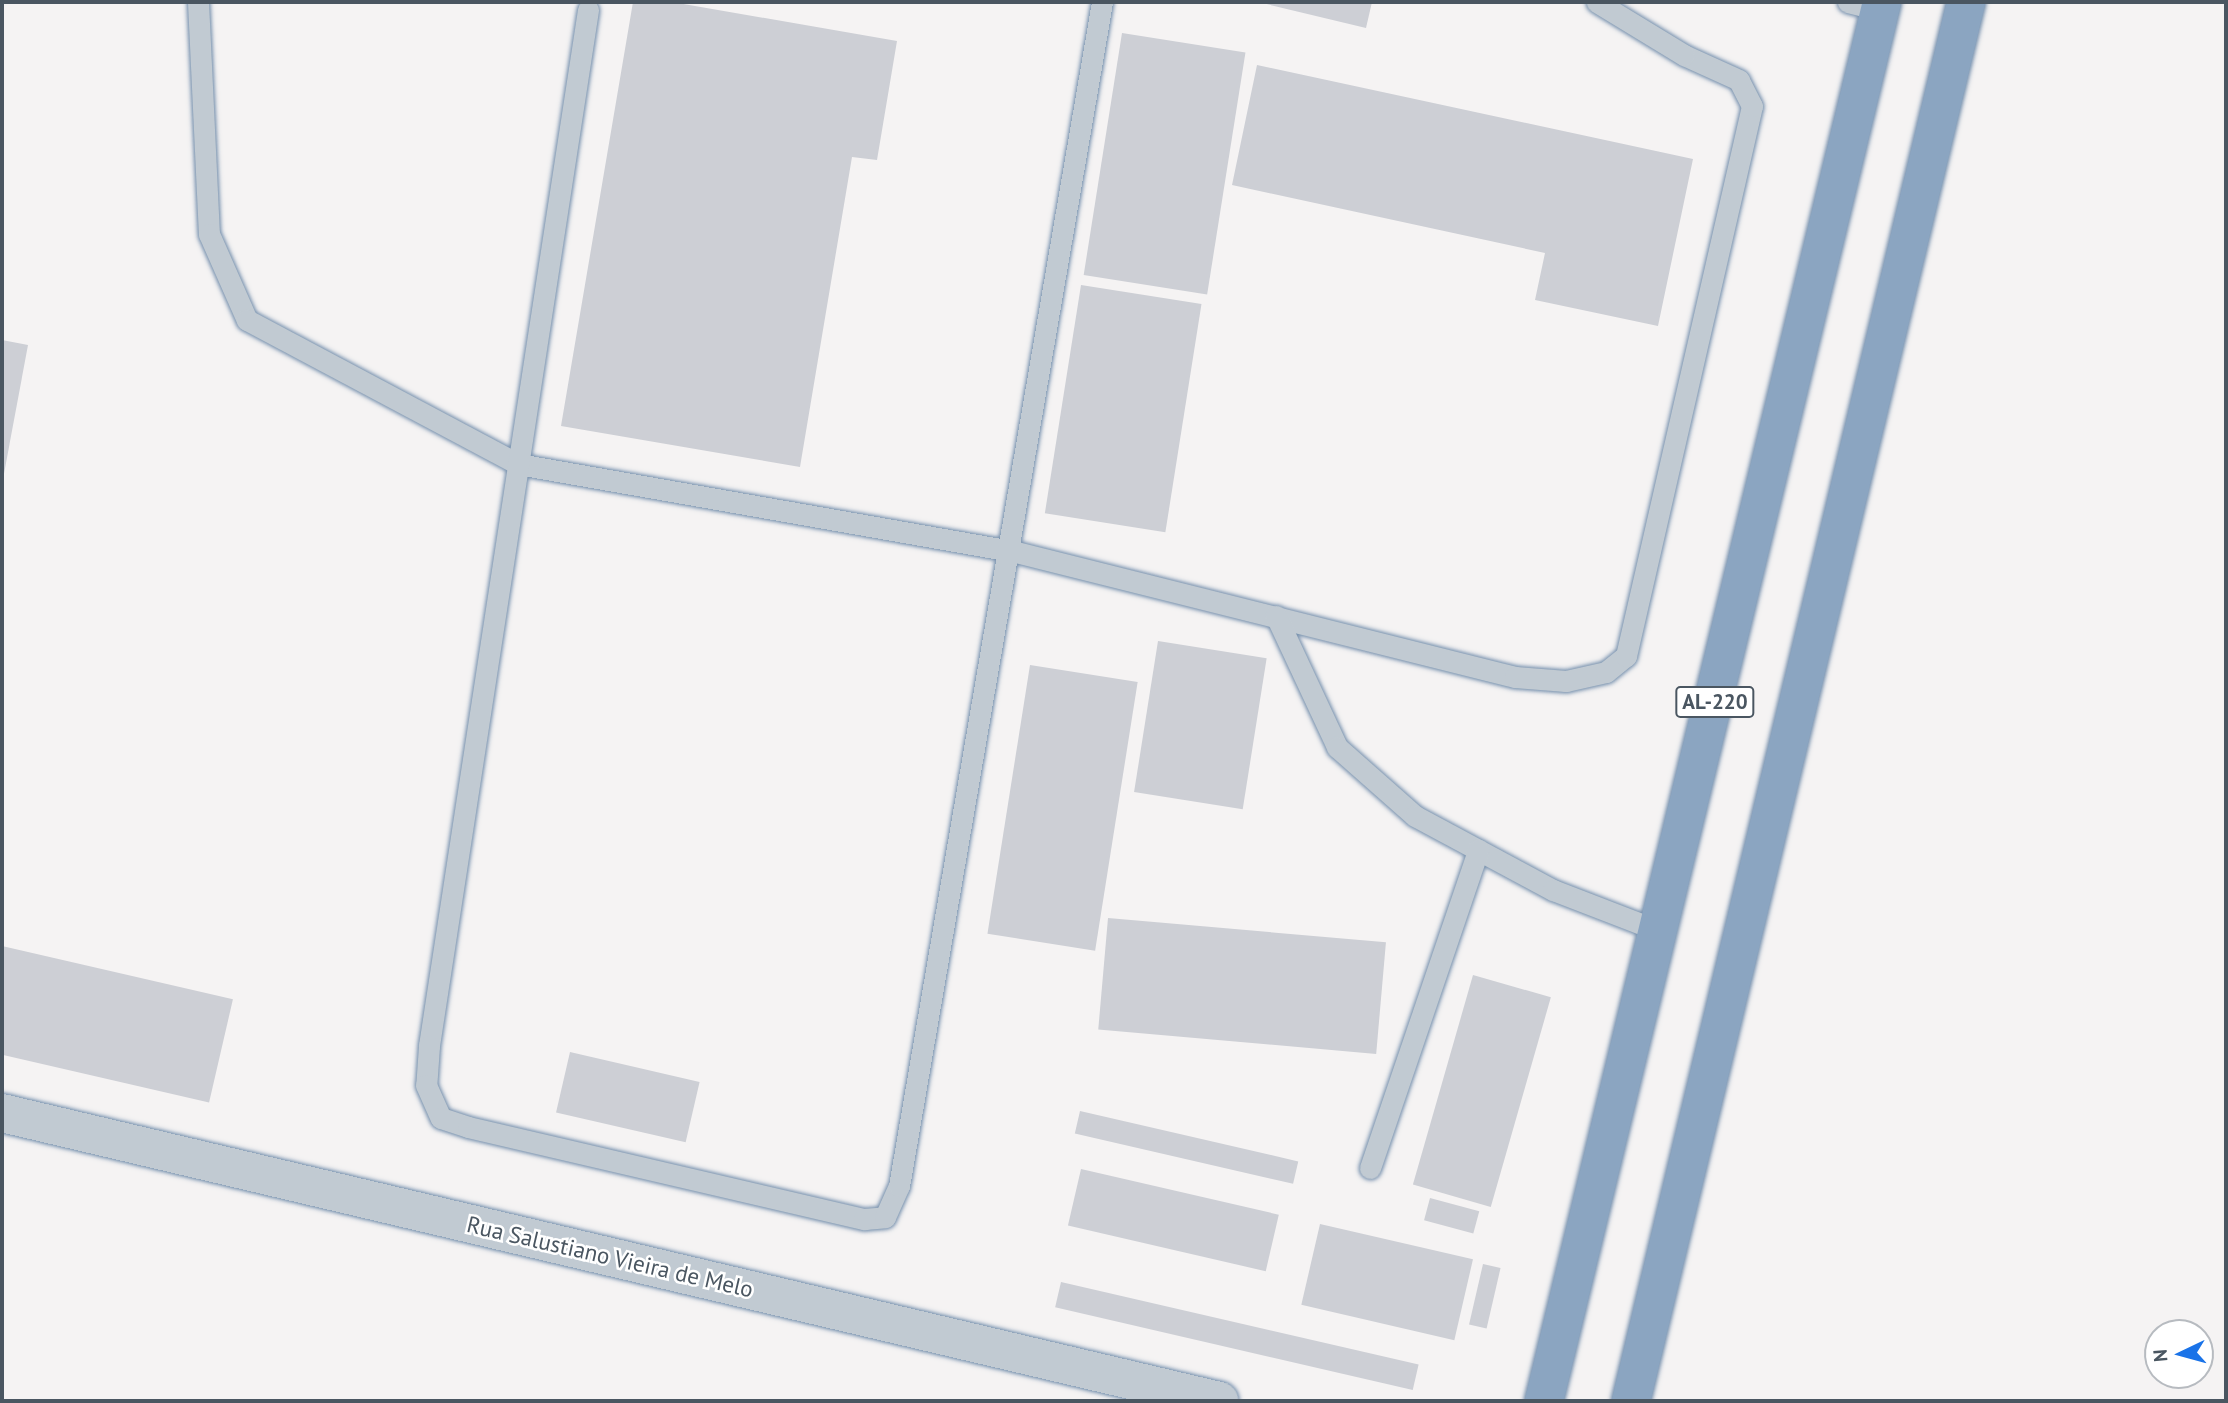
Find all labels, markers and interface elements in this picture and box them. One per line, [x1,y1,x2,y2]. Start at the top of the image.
road number: AL-220 [1675,684,1755,720]
street label: Rua Salustiano Vieira de Melo [464,1211,756,1303]
north arrow [2144,1319,2214,1389]
text: N [2148,1348,2173,1363]

